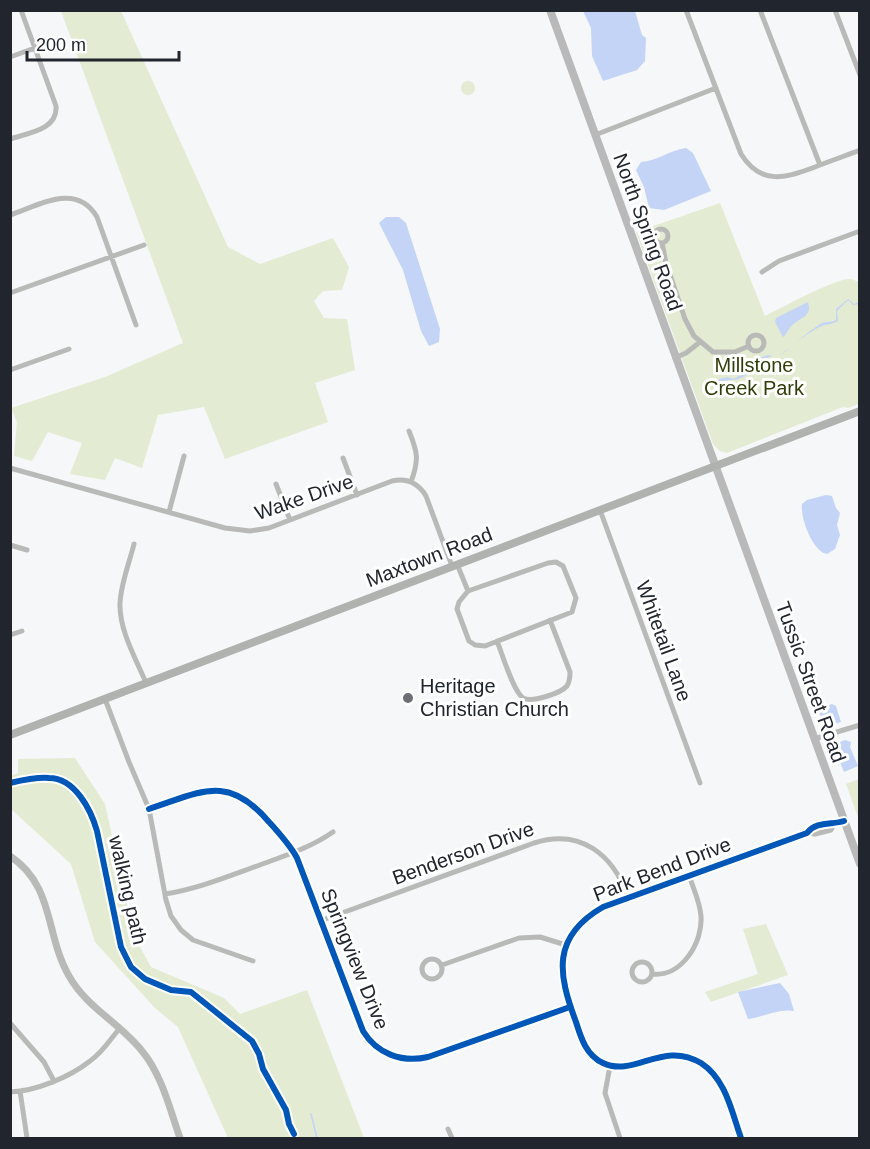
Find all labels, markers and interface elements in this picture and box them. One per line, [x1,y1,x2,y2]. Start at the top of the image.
scale bar [27,24,178,62]
text: 200 m [36,35,86,55]
street label: North Spring Road [609,150,687,314]
park label: Millstone Creek Park [704,354,805,399]
street label: Wake Drive [252,470,356,524]
street label: Maxtown Road [363,523,495,591]
street label: Whitetail Lane [632,578,696,704]
street label: Tussic Street Road [772,599,850,765]
place label: Heritage Christian Church [420,675,569,720]
marker: Heritage Christian Church [401,691,415,705]
street label: Benderson Drive [389,817,537,889]
street label: walking path [105,832,151,947]
street label: Park Bend Drive [590,833,734,905]
street label: Springview Drive [317,885,393,1033]

